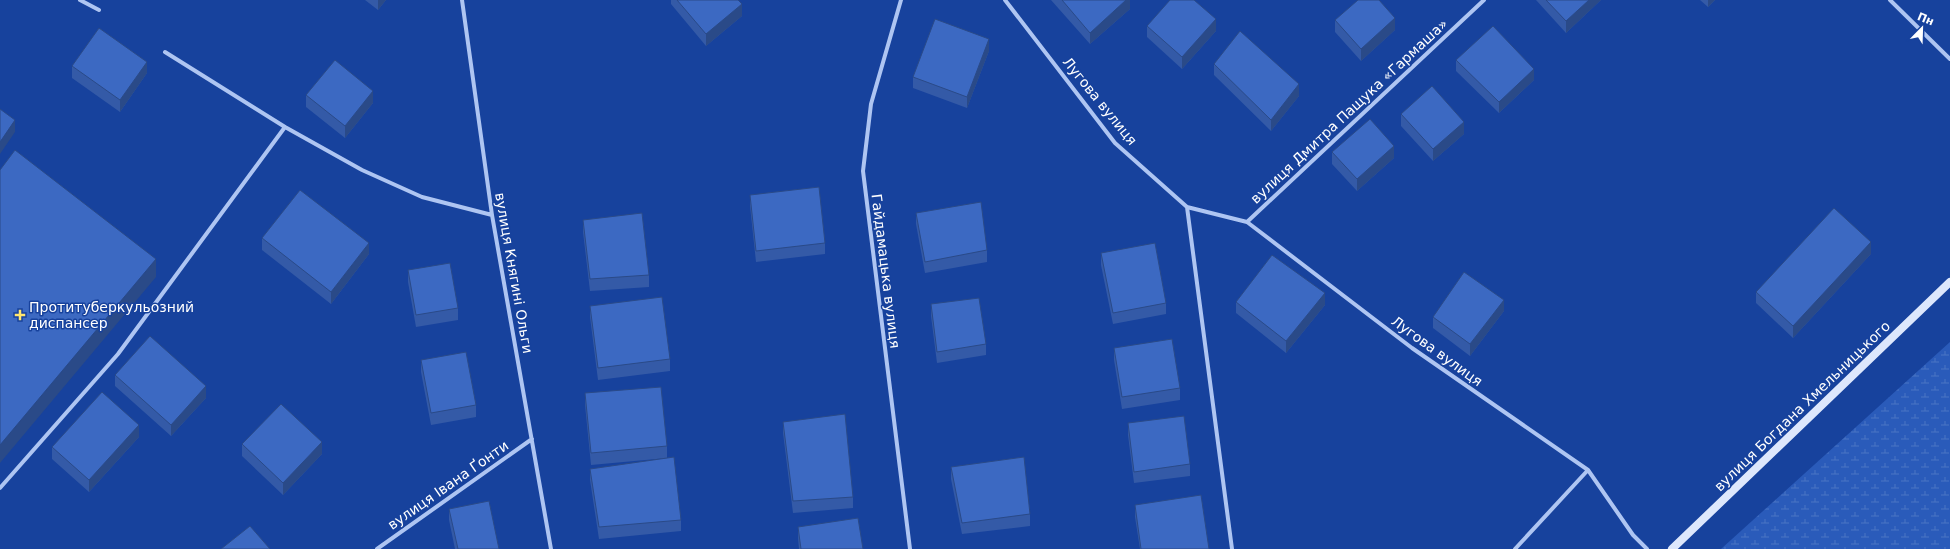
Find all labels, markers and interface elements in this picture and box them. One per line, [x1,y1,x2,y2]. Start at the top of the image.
north arrow [1902,8,1942,48]
text: Пн [1915,10,1936,29]
street label: вулиця Дмитра Пащука «Гармаша» [1247,15,1451,207]
street label: Лугова вулиця [1060,54,1140,148]
street label: вулиця Княгині Ольги [492,191,536,355]
street label: Гайдамацька вулиця [869,193,903,349]
place label: Протитуберкульозний диспансер [29,299,194,331]
marker: Протитуберкульозний диспансер [14,309,26,321]
street label: Лугова вулиця [1388,313,1486,389]
street label: вулиця Богдана Хмельницького [1711,318,1893,494]
street label: вулиця Івана Ґонти [385,437,511,533]

